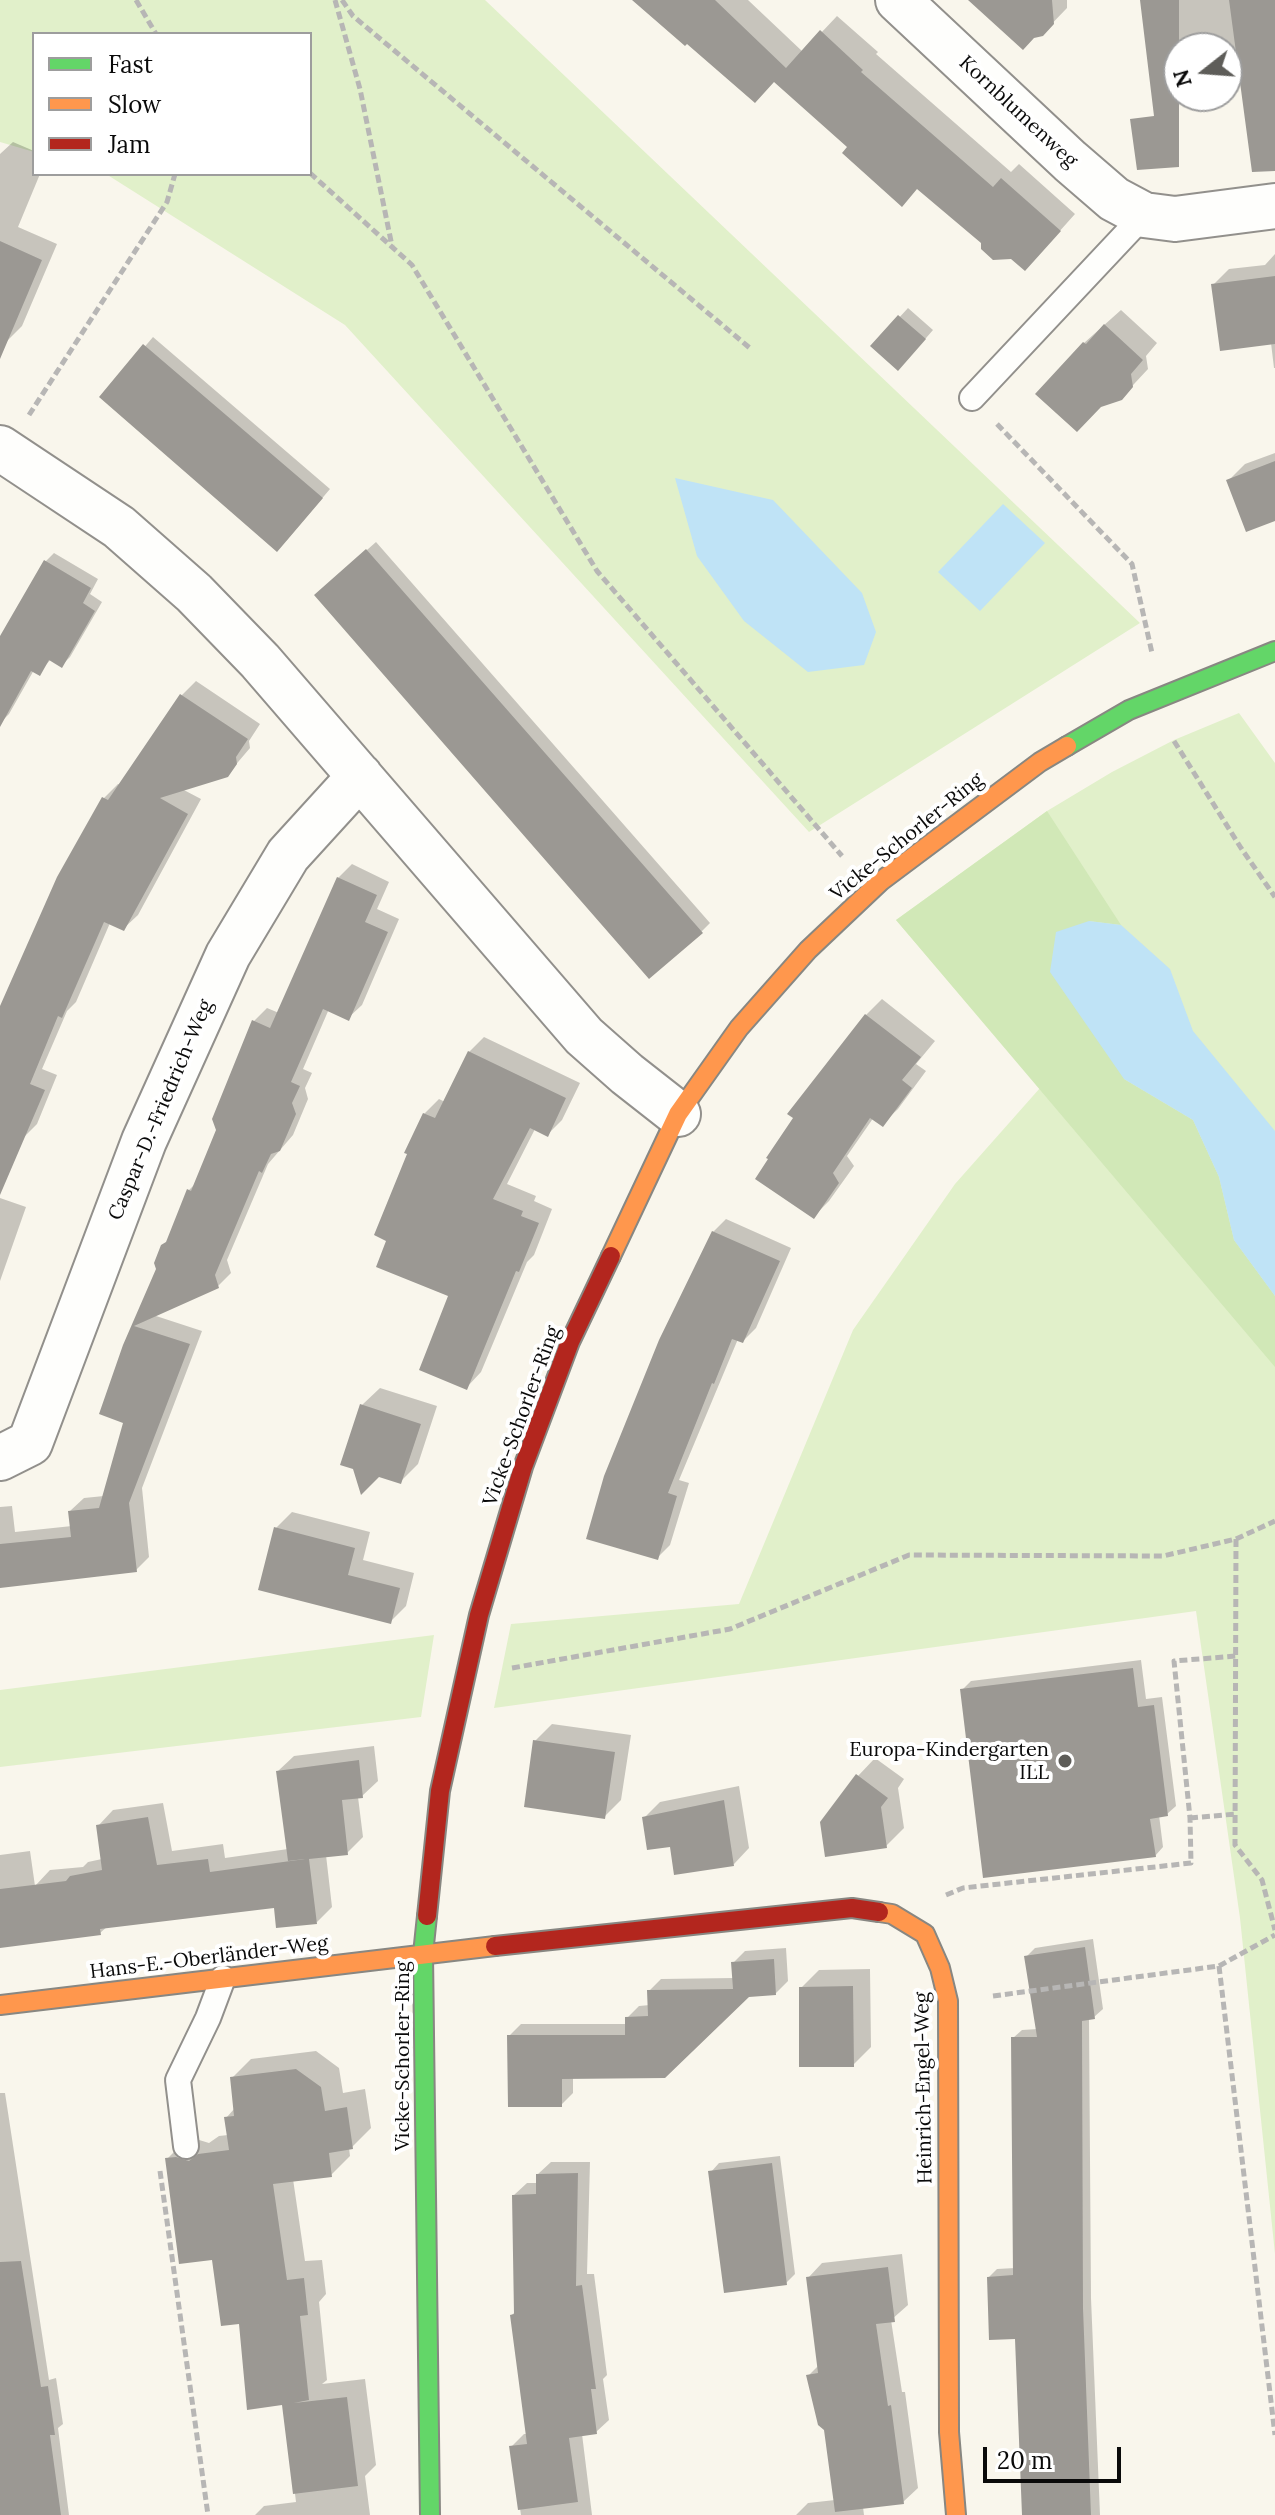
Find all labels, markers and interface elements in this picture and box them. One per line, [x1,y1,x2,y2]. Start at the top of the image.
legend [32,32,312,176]
north arrow [1163,32,1243,112]
text: Fast [108,49,153,80]
street label: Kornblumenweg [954,51,1082,173]
text: N [1166,66,1198,91]
text: Slow [108,89,161,120]
text: Jam [108,129,150,160]
street label: Vicke-Schorler-Ring [826,768,988,906]
street label: Caspar-D.-Friedrich-Weg [104,996,218,1224]
street label: Vicke-Schorler-Ring [478,1323,566,1509]
place label: Europa-Kindergarten ILL [849,1738,1049,1785]
marker: Europa-Kindergarten ILL [1056,1752,1074,1770]
street label: Hans-E.-Oberländer-Weg [88,1931,330,1985]
street label: Vicke-Schorler-Ring [391,1961,415,2151]
street label: Heinrich-Engel-Weg [910,1992,938,2184]
scale bar [987,2431,1125,2481]
text: 20 m [997,2445,1053,2476]

